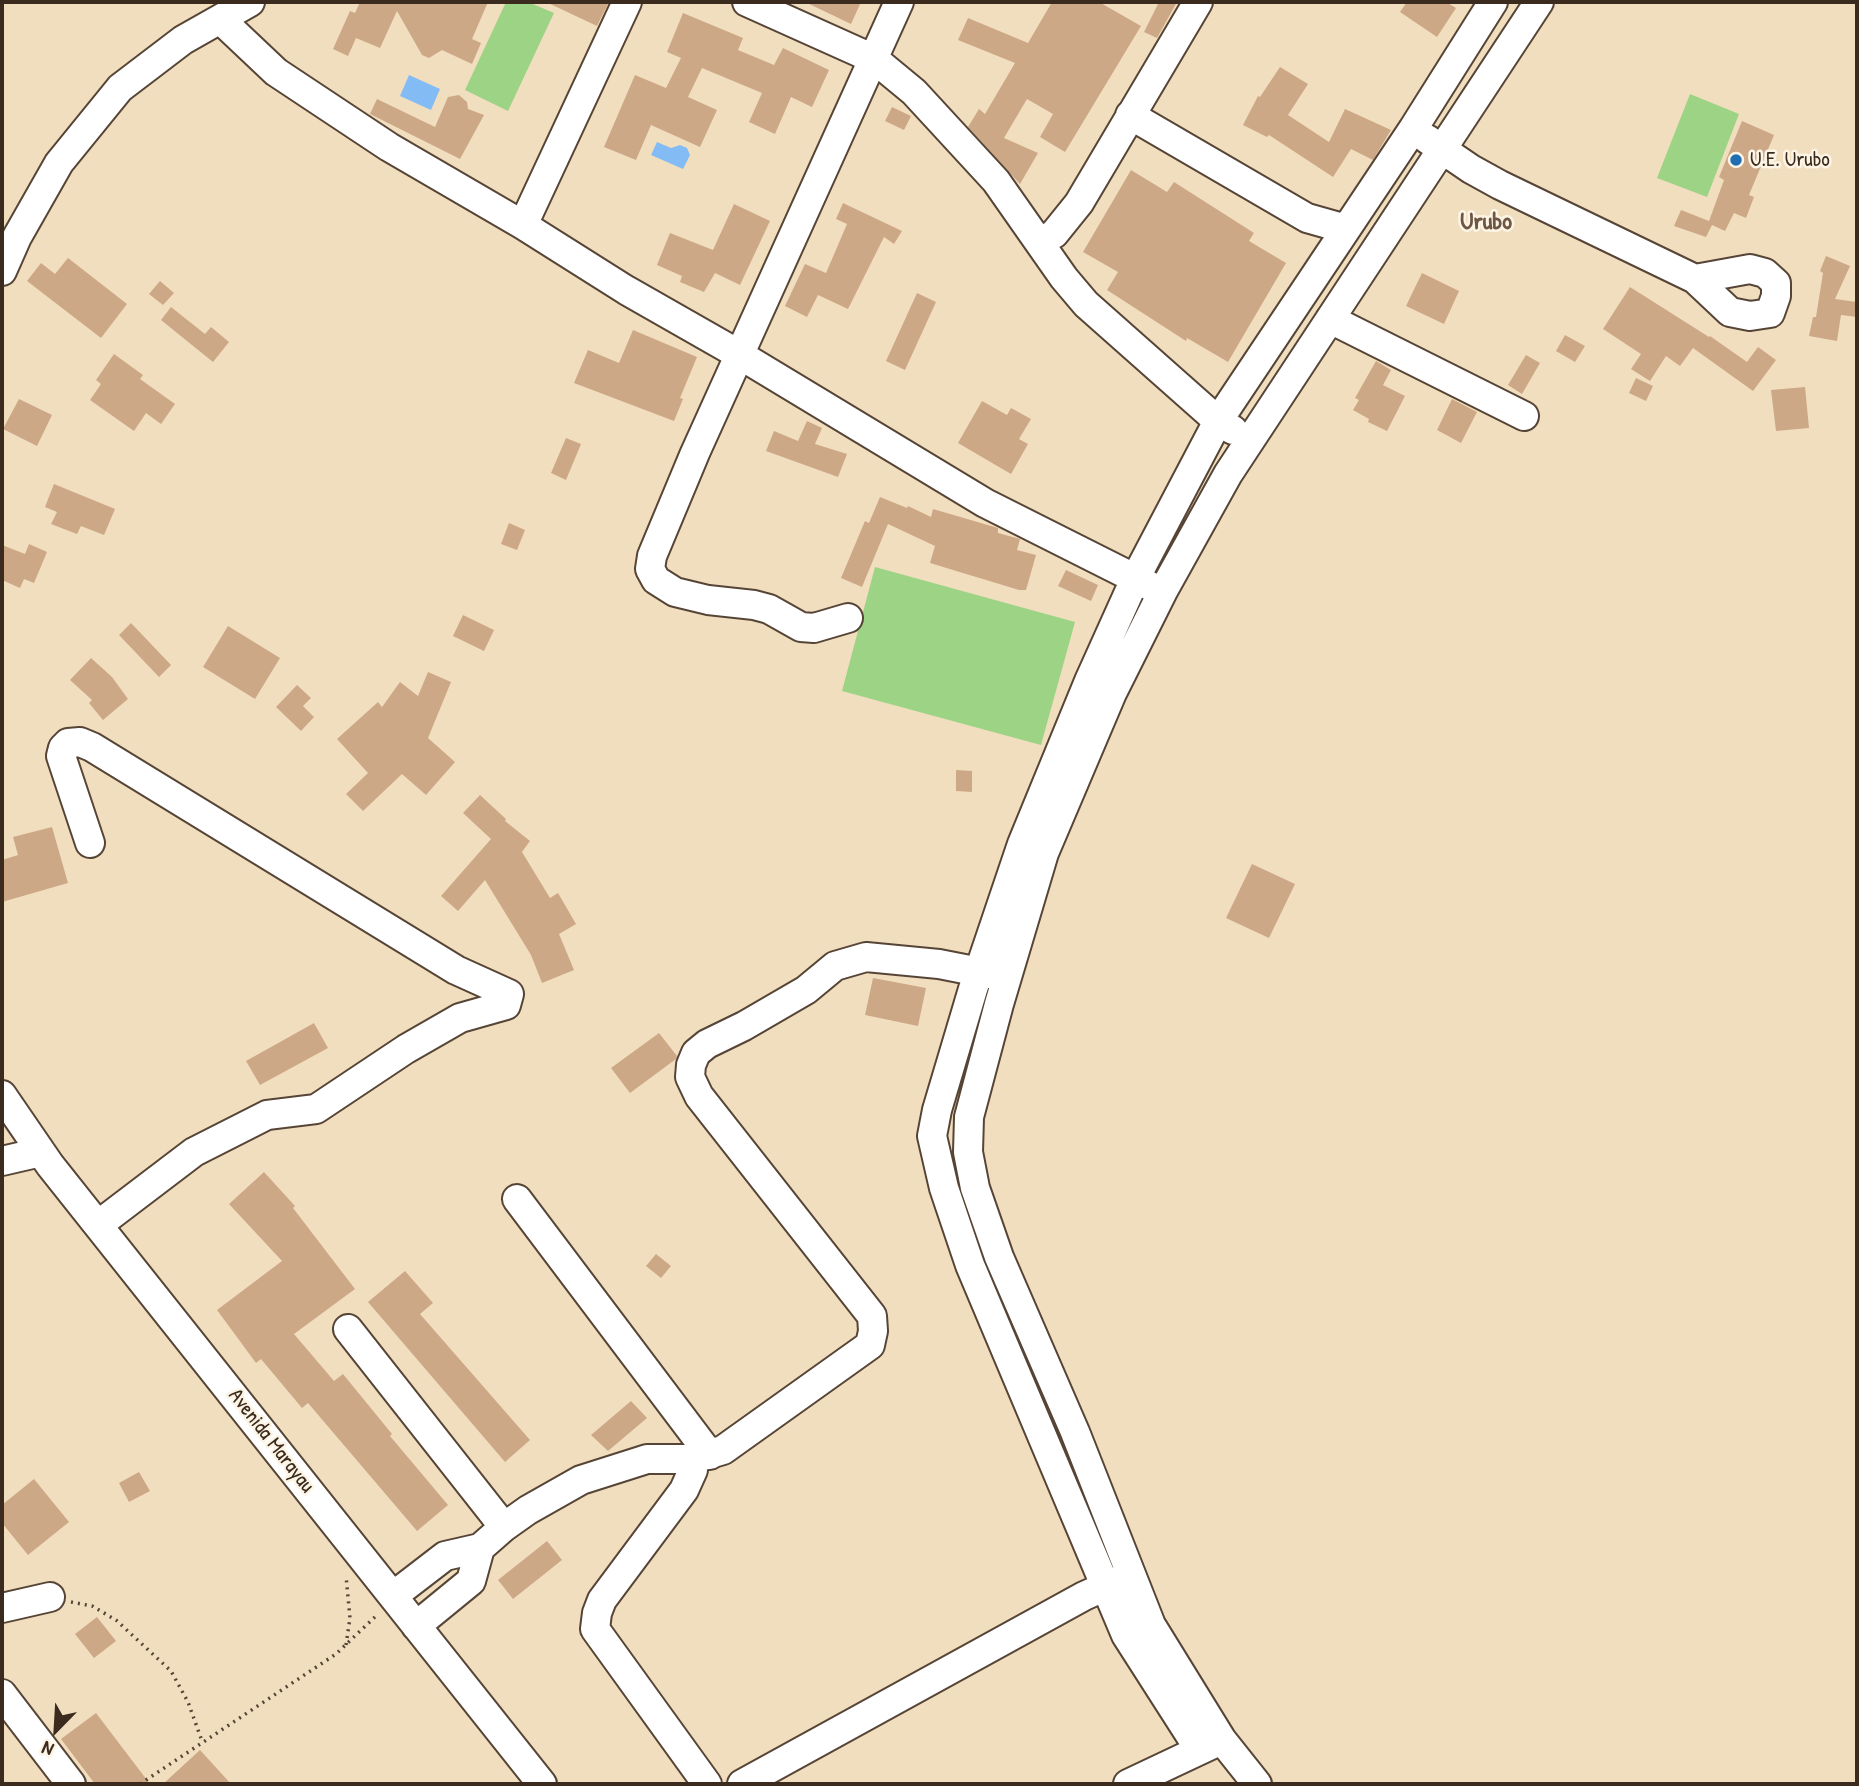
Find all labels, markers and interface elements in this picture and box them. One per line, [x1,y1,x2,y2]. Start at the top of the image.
place label: U.E. Urubo [1750,147,1830,173]
marker: U.E. Urubo [1728,152,1744,168]
district label: Urubo [1460,209,1512,237]
street label: Avenida Marayau [223,1384,319,1498]
north arrow [21,1695,91,1765]
text: N [38,1735,57,1763]

